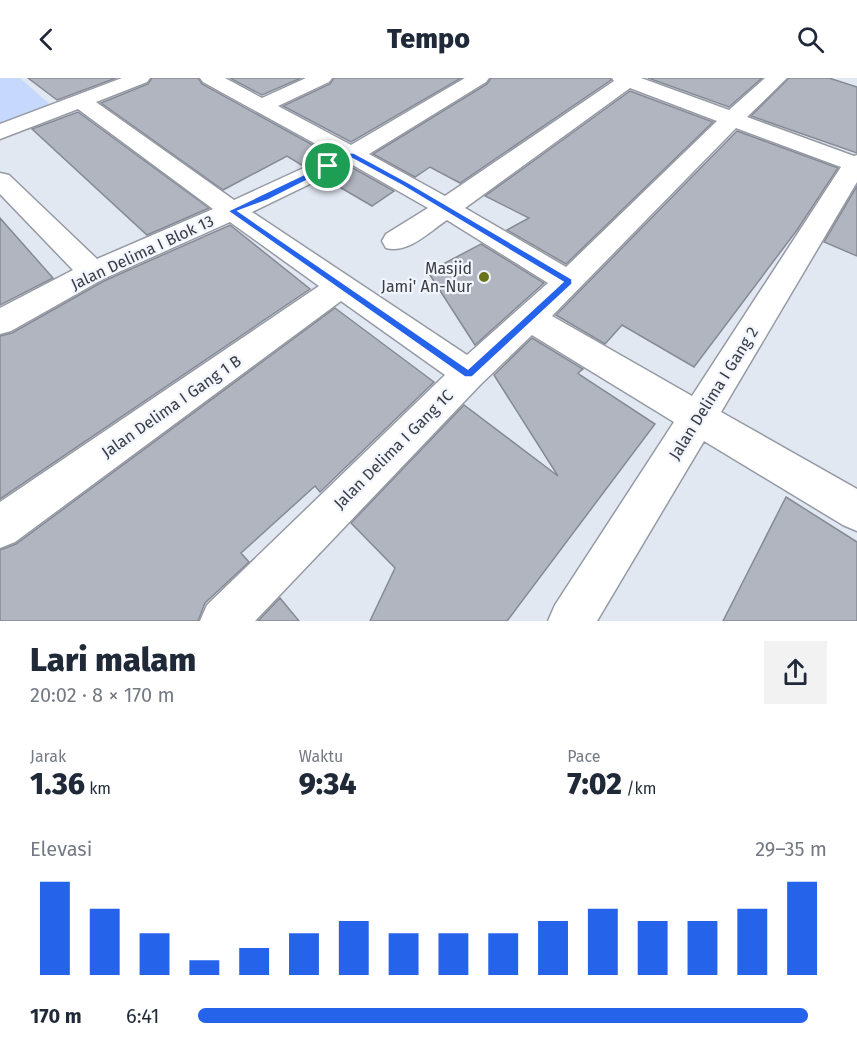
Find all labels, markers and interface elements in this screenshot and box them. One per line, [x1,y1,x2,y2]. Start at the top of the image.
icon: back [30,23,63,56]
text: Tempo [387,23,470,55]
icon: search [794,23,827,56]
pin [302,140,353,191]
icon: arrive [311,149,344,182]
street label: Jalan Delima I Blok 13 [68,211,217,294]
place label: Masjid Jami' An-Nur [381,259,473,296]
marker: Masjid Jami' An-Nur [477,270,491,284]
street label: Jalan Delima I Gang 2 [665,323,762,463]
street label: Jalan Delima I Gang 1 B [98,351,245,462]
street label: Jalan Delima I Gang 1C [330,386,457,513]
text: Lari malam [30,640,196,680]
button: share [764,641,827,704]
text: 20:02 · 8 × 170 m [30,683,175,707]
text: Jarak [30,747,66,766]
text: Waktu [299,747,343,766]
text: Pace [567,747,601,766]
text: 1.36 [30,766,85,802]
text: 9:34 [299,766,357,802]
text: 7:02 [567,766,622,802]
text: km [85,779,111,798]
text: /km [622,779,656,798]
text: Elevasi [30,837,92,861]
text: 29–35 m [755,837,827,861]
text: 170 m [30,1004,82,1028]
text: 6:41 [126,1004,160,1028]

